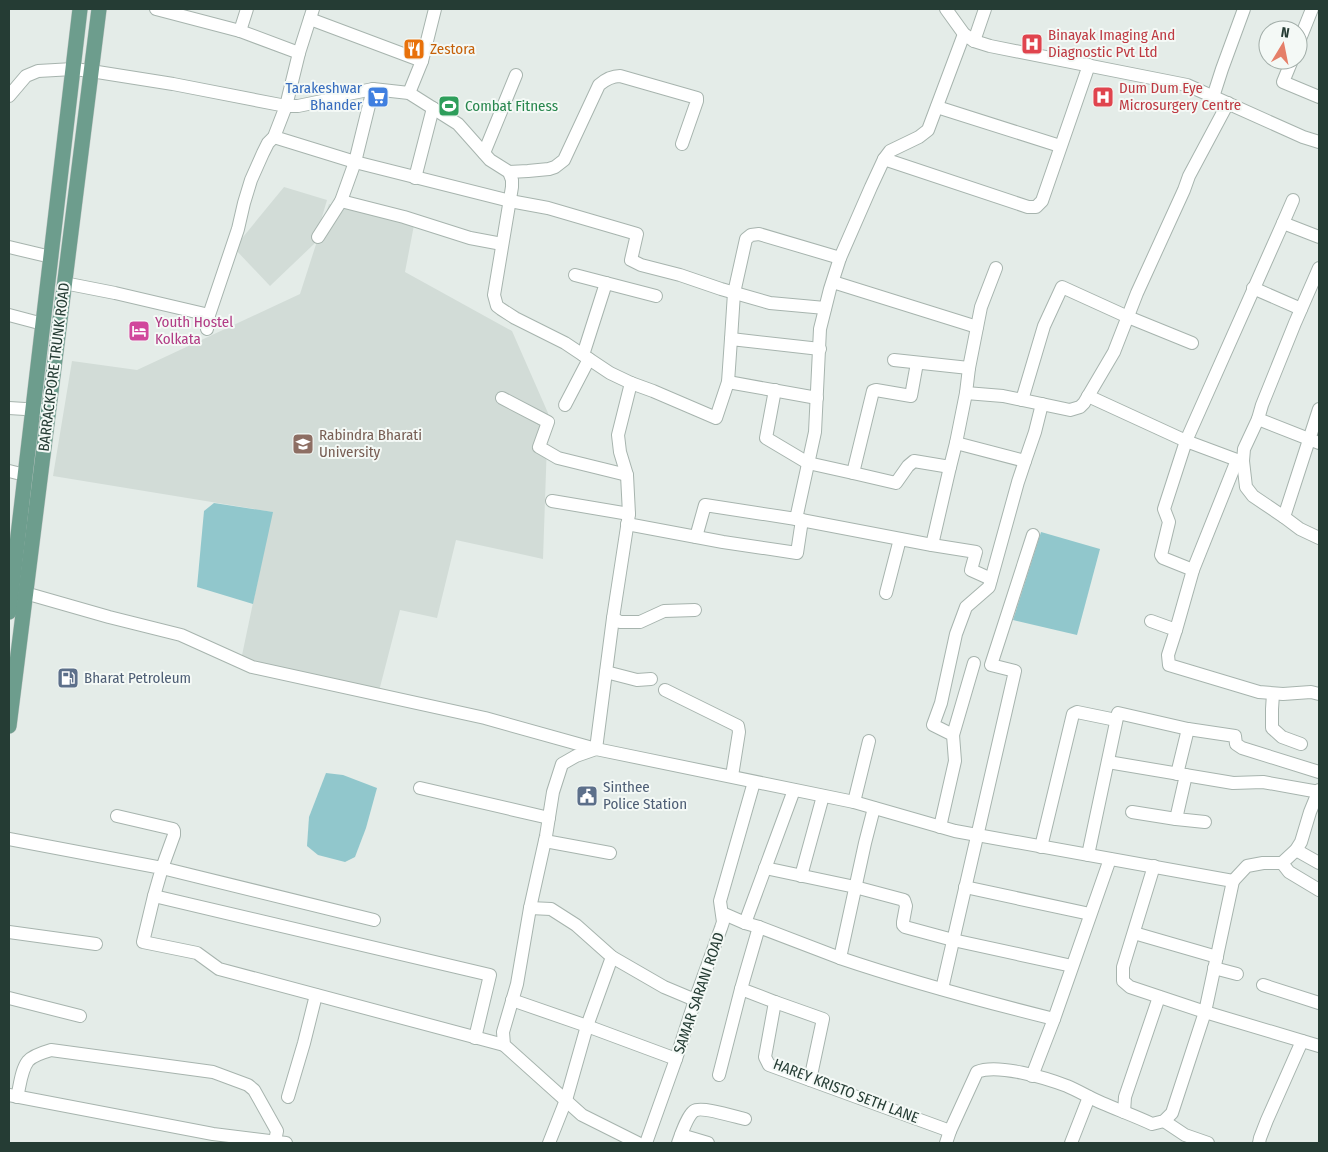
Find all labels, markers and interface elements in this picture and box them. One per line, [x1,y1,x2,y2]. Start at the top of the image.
north arrow [1258,20,1308,70]
text: N [1280,24,1291,42]
place label: Binayak Imaging And Diagnostic Pvt Ltd [1048,26,1175,61]
hospital icon: Binayak Imaging And Diagnostic Pvt Ltd [1020,32,1044,56]
restaurant icon: Zestora [402,37,426,61]
place label: Zestora [430,40,475,58]
place label: Tarakeshwar Bhander [286,79,363,114]
place label: Dum Dum Eye Microsurgery Centre [1119,79,1241,114]
supermarket icon: Tarakeshwar Bhander [366,85,390,109]
hospital icon: Dum Dum Eye Microsurgery Centre [1091,85,1115,109]
sports icon: Combat Fitness [437,94,461,118]
place label: Combat Fitness [465,97,558,115]
street label: BARRACKPORE TRUNK ROAD [35,282,73,452]
place label: Youth Hostel Kolkata [155,313,233,348]
hotel icon: Youth Hostel Kolkata [127,319,151,343]
place label: Rabindra Bharati University [319,426,422,461]
school or university icon: Rabindra Bharati University [291,432,315,456]
fuel station icon: Bharat Petroleum [56,666,80,690]
place label: Bharat Petroleum [84,669,191,687]
place label: Sinthee Police Station [603,778,687,813]
public building icon: Sinthee Police Station [575,784,599,808]
street label: SAMAR SARANI ROAD [670,930,728,1056]
street label: HAREY KRISTO SETH LANE [771,1055,921,1127]

